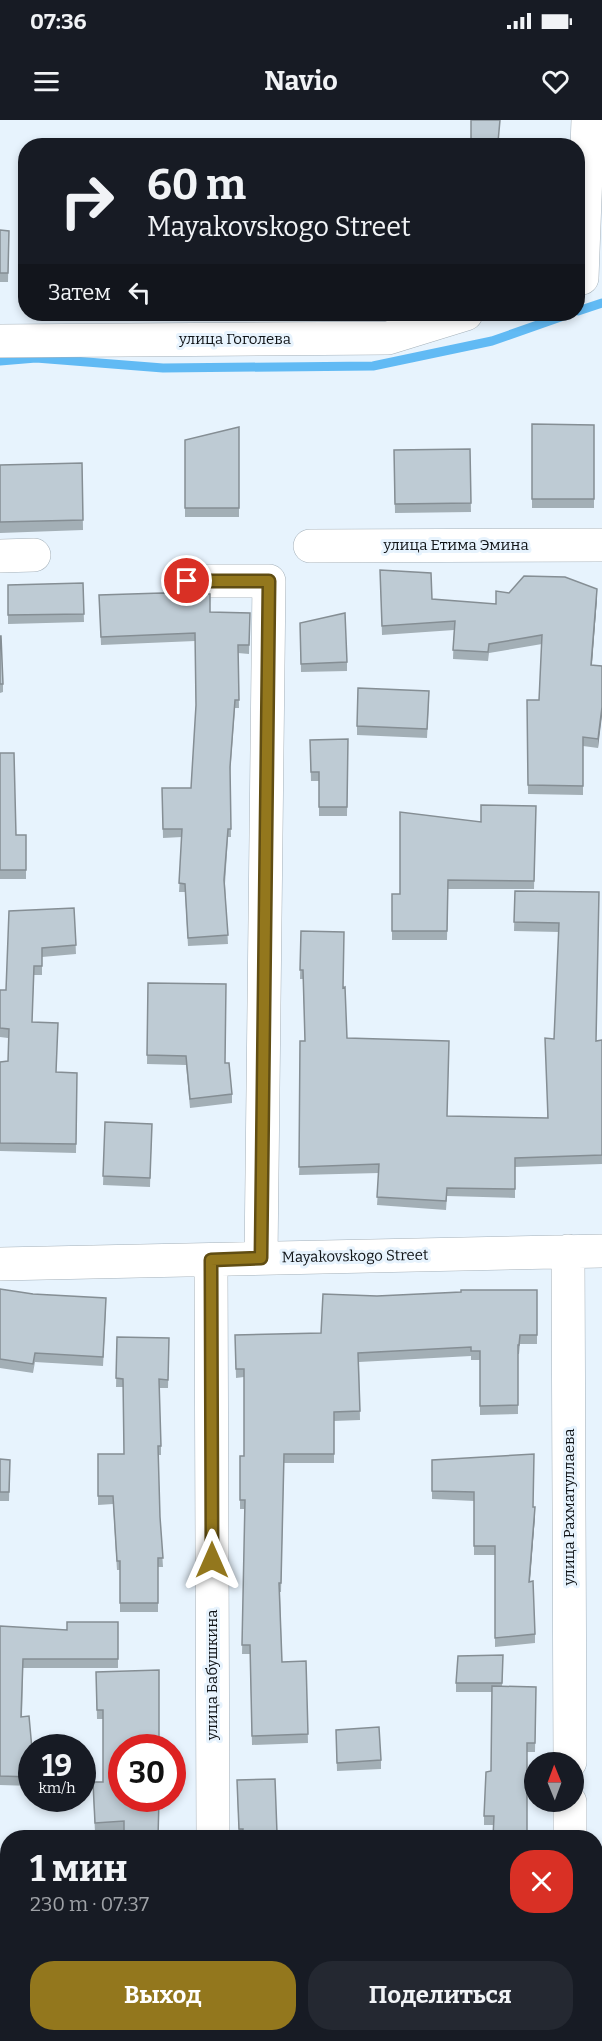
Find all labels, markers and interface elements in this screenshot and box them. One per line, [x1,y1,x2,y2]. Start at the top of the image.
text: 07:36 [30,8,87,35]
icon: menu [30,65,63,98]
text: Navio [264,65,338,97]
icon: heart [539,65,572,98]
text: 60 m [147,160,246,210]
icon: right [48,162,126,240]
text: Mayakovskogo Street [147,211,411,243]
icon: left [123,276,156,309]
text: Затем [48,279,111,306]
street label: улица Гоголева [178,330,291,348]
street label: улица Етима Эмина [382,536,529,554]
pin [161,555,212,606]
icon: arrive [170,564,203,597]
street label: Mayakovskogo Street [282,1246,429,1266]
street label: улица Рахматуллаева [560,1428,578,1587]
position arrow [180,1528,244,1592]
street label: улица Бабушкина [203,1610,221,1741]
speed limit sign: 30 [108,1734,186,1812]
text: 19 [42,1748,72,1784]
north arrow [524,1752,584,1812]
map controls [524,1752,584,1812]
text: km/h [38,1779,76,1797]
text: 1 мин [30,1847,128,1891]
button: close [510,1850,573,1913]
text: 230 m · 07:37 [30,1892,149,1916]
button: Выход [30,1961,296,2030]
button: Поделиться [308,1961,573,2030]

